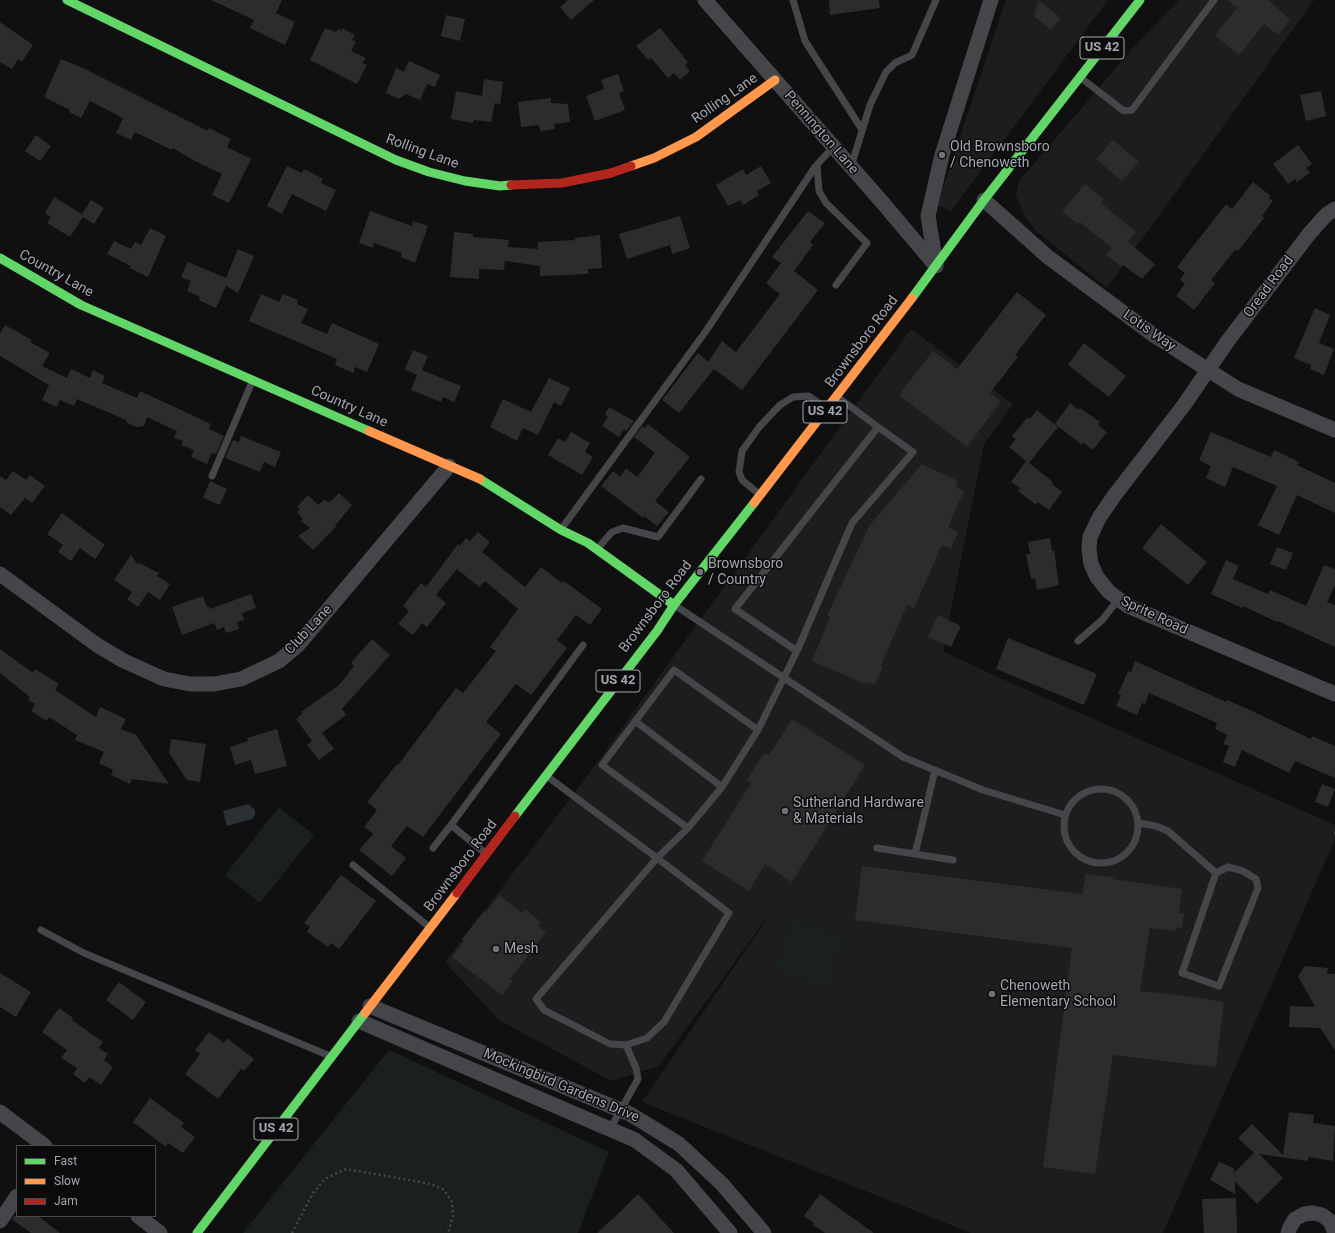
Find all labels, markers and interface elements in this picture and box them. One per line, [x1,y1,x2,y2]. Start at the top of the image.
road number: US 42 [1080,37,1124,59]
street label: Rolling Lane [689,70,761,128]
street label: Pennington Lane [780,88,862,178]
street label: Rolling Lane [383,131,461,173]
place label: Old Brownsboro / Chenoweth [950,139,1050,172]
marker: Old Brownsboro / Chenoweth [937,150,947,160]
street label: Country Lane [16,247,96,301]
street label: Oread Road [1240,253,1298,321]
street label: Brownsboro Road [822,293,902,391]
street label: Lotis Way [1119,307,1179,355]
street label: Country Lane [308,383,390,431]
road number: US 42 [803,401,847,423]
place label: Brownsboro / Country [708,556,783,588]
street label: Brownsboro Road [616,558,696,656]
marker: Brownsboro / Country [695,567,705,577]
street label: Sprite Road [1118,593,1190,639]
street label: Club Lane [282,602,336,658]
road number: US 42 [596,670,640,692]
place label: Sutherland Hardware & Materials [793,795,924,828]
marker: Sutherland Hardware & Materials [780,806,790,816]
street label: Brownsboro Road [421,817,501,915]
place label: Mesh [504,941,539,957]
marker: Mesh [491,944,501,954]
place label: Chenoweth Elementary School [1000,978,1116,1010]
marker: Chenoweth Elementary School [987,989,997,999]
street label: Mockingbird Gardens Drive [480,1045,642,1127]
road number: US 42 [254,1118,298,1140]
legend [16,1145,156,1217]
text: Fast [54,1154,77,1168]
text: Slow [54,1174,80,1188]
text: Jam [54,1194,78,1208]

